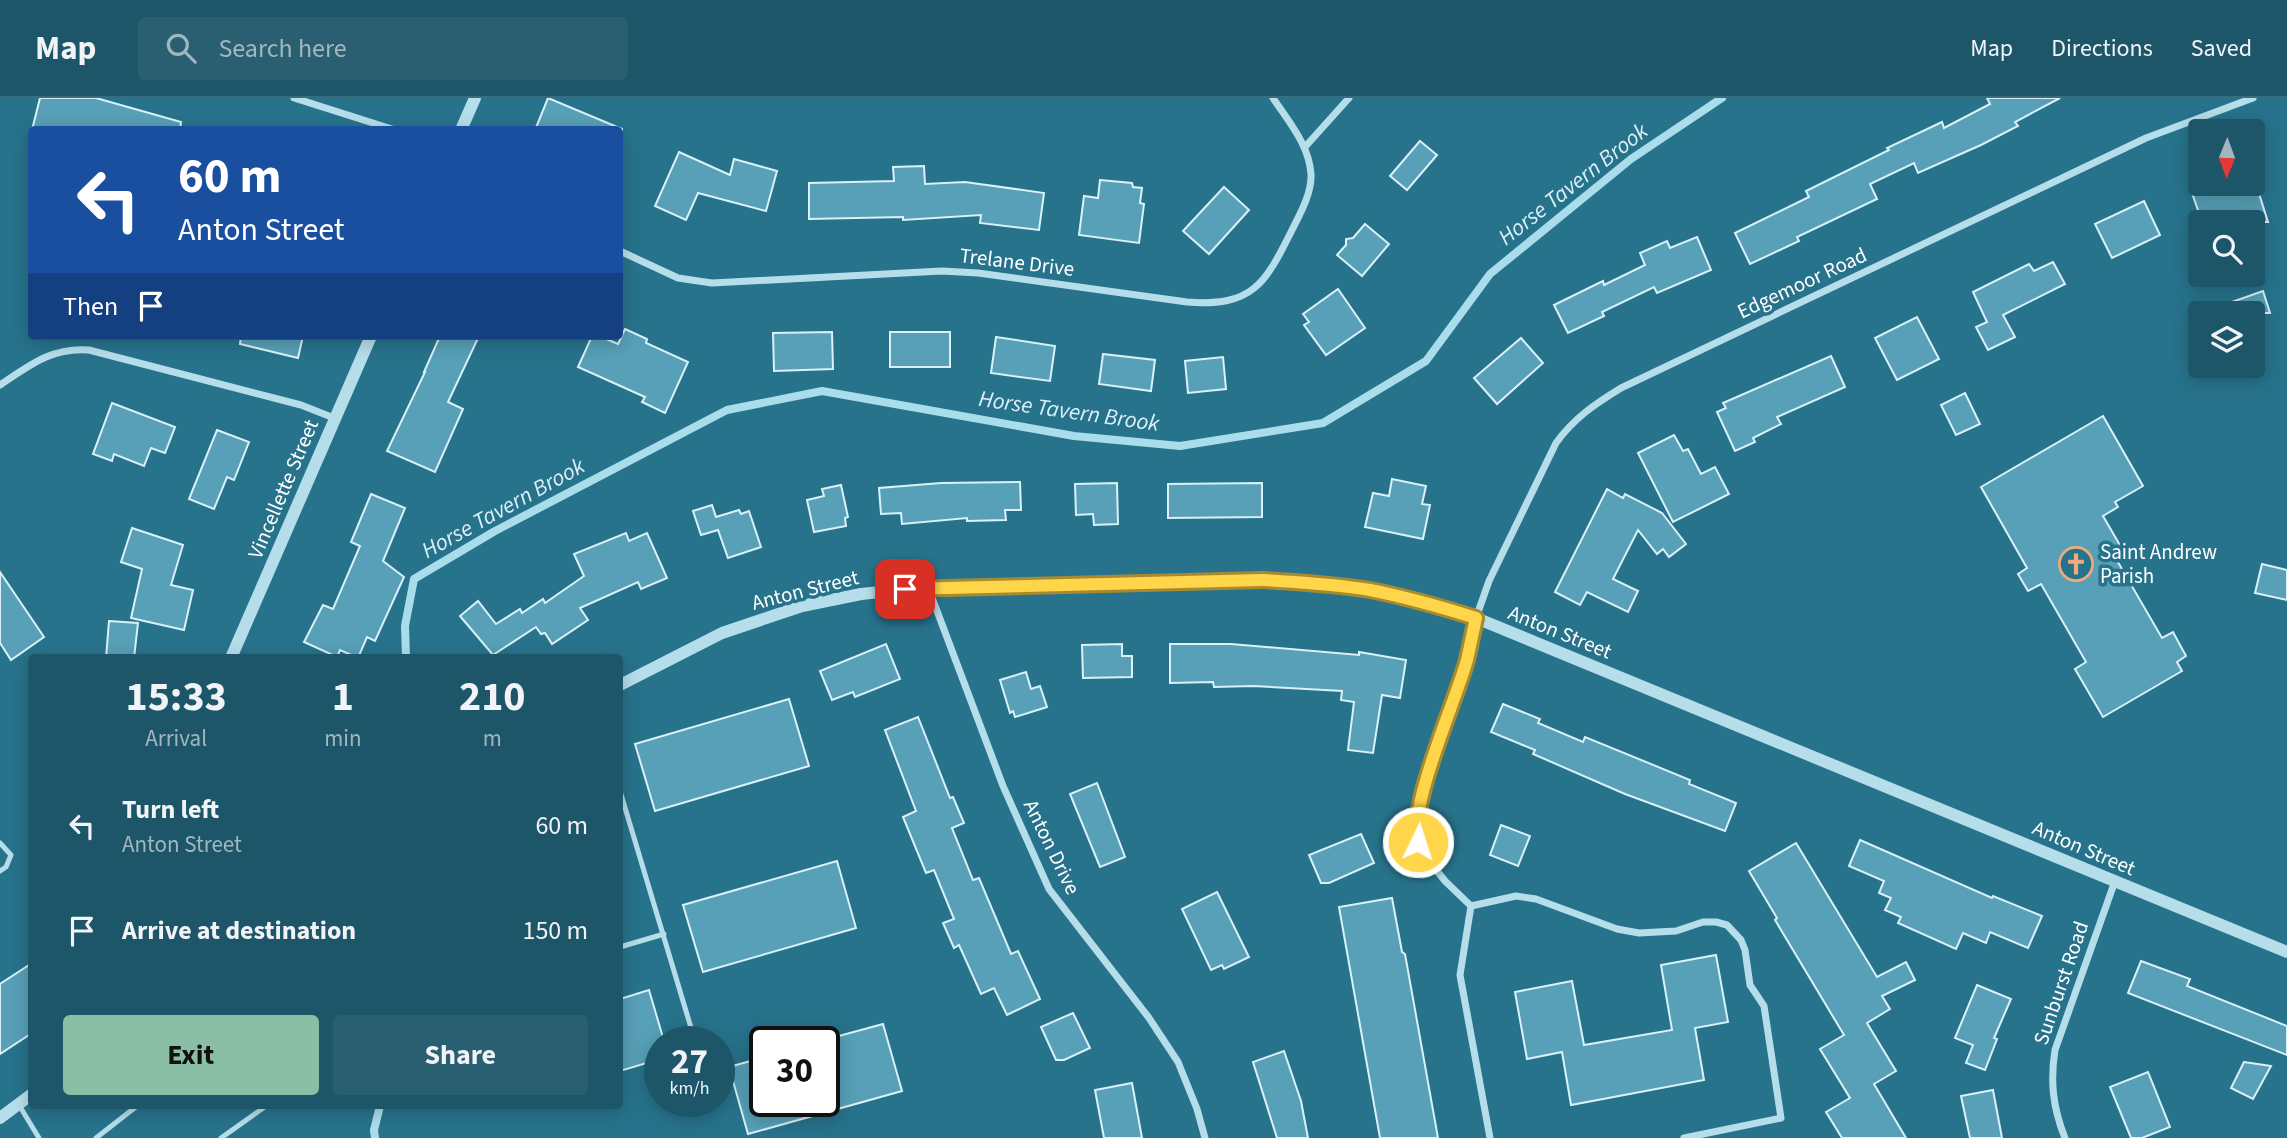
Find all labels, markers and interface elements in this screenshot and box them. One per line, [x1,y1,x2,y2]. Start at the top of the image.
search box [138,17,628,80]
text: Map [35,25,96,72]
icon: search [162,29,200,67]
text: Search here [218,30,347,67]
text: Map [1970,31,2013,66]
text: Directions [2051,31,2153,66]
text: Saved [2191,31,2252,66]
water label: Horse Tavern Brook [1491,114,1656,253]
north arrow [2188,119,2264,196]
map controls [2188,119,2265,378]
text: 60 m [178,142,282,212]
icon: left [63,154,154,245]
text: Anton Street [178,207,345,253]
button: search [2188,210,2265,287]
street label: Trelane Drive [958,240,1076,284]
street label: Edgemoor Road [1732,240,1872,326]
icon: arrive [132,287,170,325]
text: Then [63,288,118,325]
button: layers [2188,301,2265,378]
water label: Horse Tavern Brook [976,382,1163,440]
street label: Vincellette Street [240,415,326,563]
water label: Horse Tavern Brook [415,449,592,567]
place label: Saint Andrew Parish [2100,537,2217,591]
church icon: Saint Andrew Parish [2057,545,2095,583]
pin [875,559,935,619]
street label: Anton Street [748,562,862,618]
icon: arrive [886,570,924,608]
street label: Anton Street [1504,598,1616,666]
text: 15:33 [125,667,227,727]
text: 1 [332,667,354,727]
text: 210 [459,667,526,727]
text: Arrival [145,722,207,755]
text: min [324,722,362,755]
text: m [483,722,502,755]
text: Turn left [122,791,219,828]
street label: Anton Drive [1016,794,1088,900]
position arrow [1381,805,1455,879]
icon: left [63,807,101,845]
text: 60 m [535,807,588,844]
street label: Anton Street [2028,813,2140,883]
text: Anton Street [122,828,242,861]
icon: arrive [63,912,101,950]
text: Arrive at destination [122,912,356,949]
text: 150 m [522,912,588,949]
street label: Sunburst Road [2026,917,2096,1049]
button: Exit [63,1015,319,1095]
button: Share [333,1015,588,1095]
speed limit sign: 30 [749,1026,840,1117]
text: 27 [671,1037,708,1087]
text: km/h [670,1076,709,1101]

